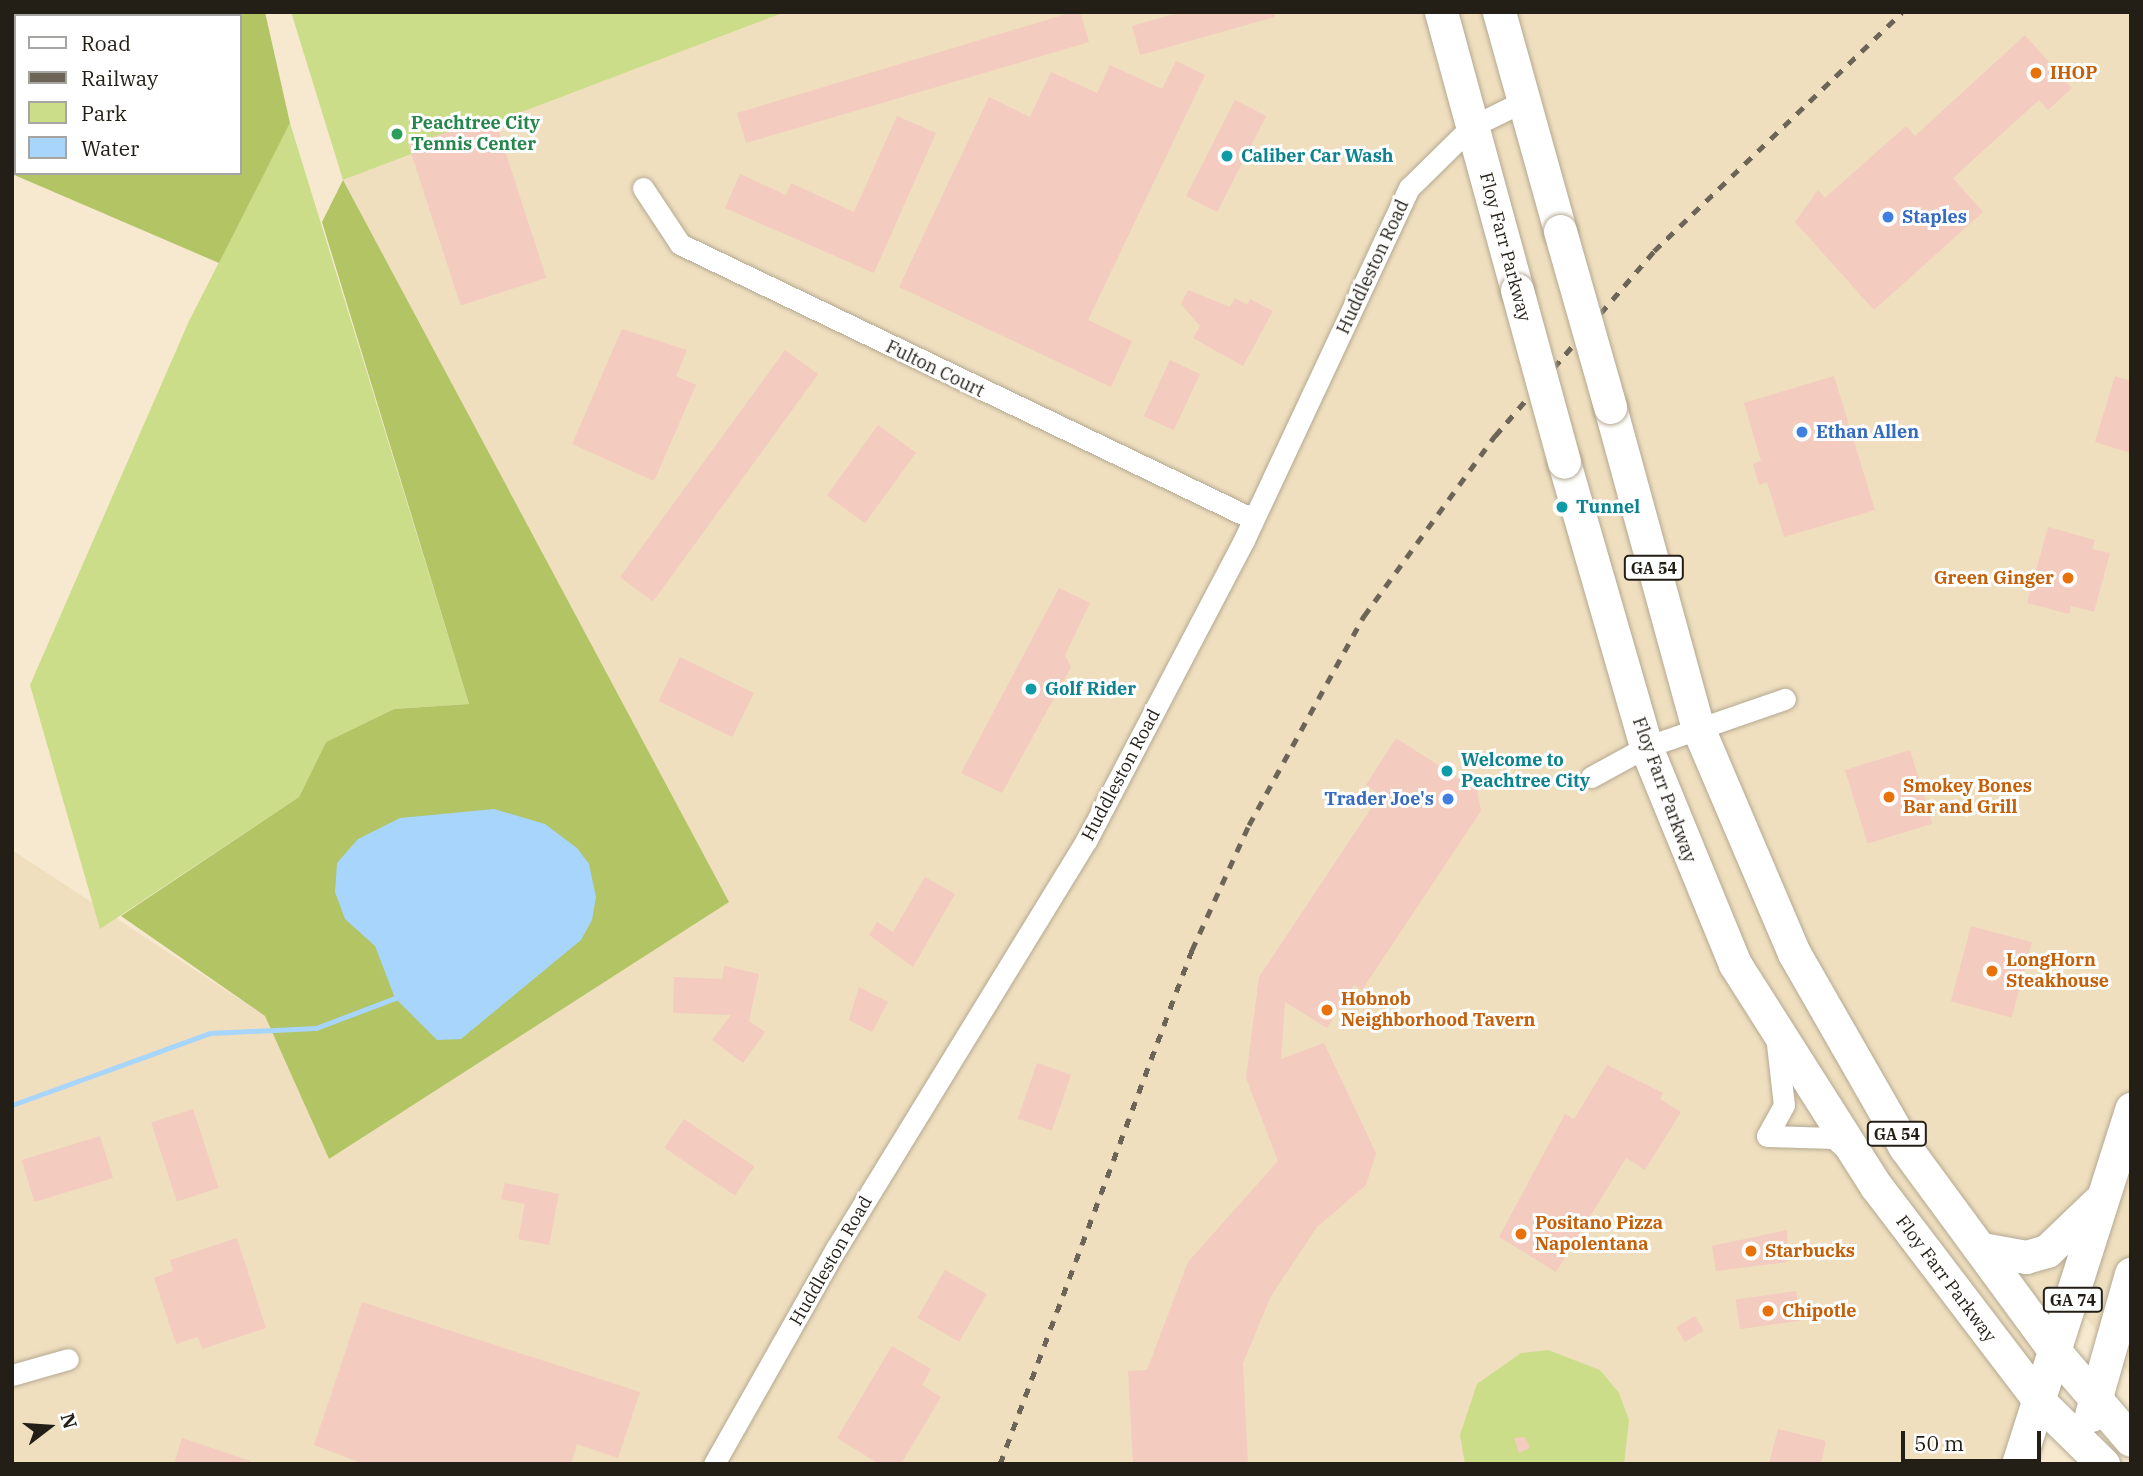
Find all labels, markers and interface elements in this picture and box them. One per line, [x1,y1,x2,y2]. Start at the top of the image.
legend [14,14,242,175]
text: Road [81,29,131,57]
place label: IHOP [2050,62,2097,84]
text: Railway [81,64,158,92]
marker: IHOP [2028,65,2044,81]
text: Park [81,99,127,127]
place label: Peachtree City Tennis Center [411,113,540,156]
marker: Peachtree City Tennis Center [389,126,405,142]
text: Water [81,134,139,162]
place label: Caliber Car Wash [1241,145,1393,167]
marker: Caliber Car Wash [1219,148,1235,164]
street label: Floy Farr Parkway [1475,170,1535,324]
street label: Huddleston Road [1332,196,1414,338]
place label: Staples [1902,206,1967,228]
marker: Staples [1880,209,1896,225]
street label: Fulton Court [882,336,988,402]
place label: Ethan Allen [1816,421,1919,443]
marker: Ethan Allen [1794,424,1810,440]
place label: Tunnel [1576,496,1640,518]
marker: Tunnel [1554,499,1570,515]
road number: GA 54 [1622,555,1686,580]
place label: Green Ginger [1934,567,2054,589]
marker: Green Ginger [2060,570,2076,586]
place label: Golf Rider [1045,678,1136,700]
marker: Golf Rider [1023,681,1039,697]
street label: Huddleston Road [1077,705,1165,845]
street label: Floy Farr Parkway [1628,714,1700,866]
place label: Welcome to Peachtree City [1461,750,1590,792]
marker: Welcome to Peachtree City [1439,763,1455,779]
place label: Smokey Bones Bar and Grill [1903,776,2032,818]
place label: Trader Joe's [1324,788,1434,810]
marker: Smokey Bones Bar and Grill [1881,789,1897,805]
marker: Trader Joe's [1440,791,1456,807]
place label: LongHorn Steakhouse [2006,950,2109,992]
marker: LongHorn Steakhouse [1984,963,2000,979]
place label: Hobnob Neighborhood Tavern [1341,989,1536,1032]
marker: Hobnob Neighborhood Tavern [1319,1002,1335,1018]
road number: GA 54 [1866,1122,1928,1146]
street label: Huddleston Road [785,1192,877,1330]
street label: Floy Farr Parkway [1891,1211,2001,1347]
place label: Positano Pizza Napolentana [1535,1213,1663,1256]
marker: Positano Pizza Napolentana [1513,1226,1529,1242]
place label: Starbucks [1765,1240,1855,1262]
marker: Starbucks [1743,1243,1759,1259]
road number: GA 74 [2042,1288,2104,1312]
place label: Chipotle [1782,1300,1856,1322]
marker: Chipotle [1760,1303,1776,1319]
north arrow [14,1392,84,1462]
text: N [55,1410,83,1432]
scale bar [1905,1416,2045,1460]
text: 50 m [1914,1429,1964,1457]

